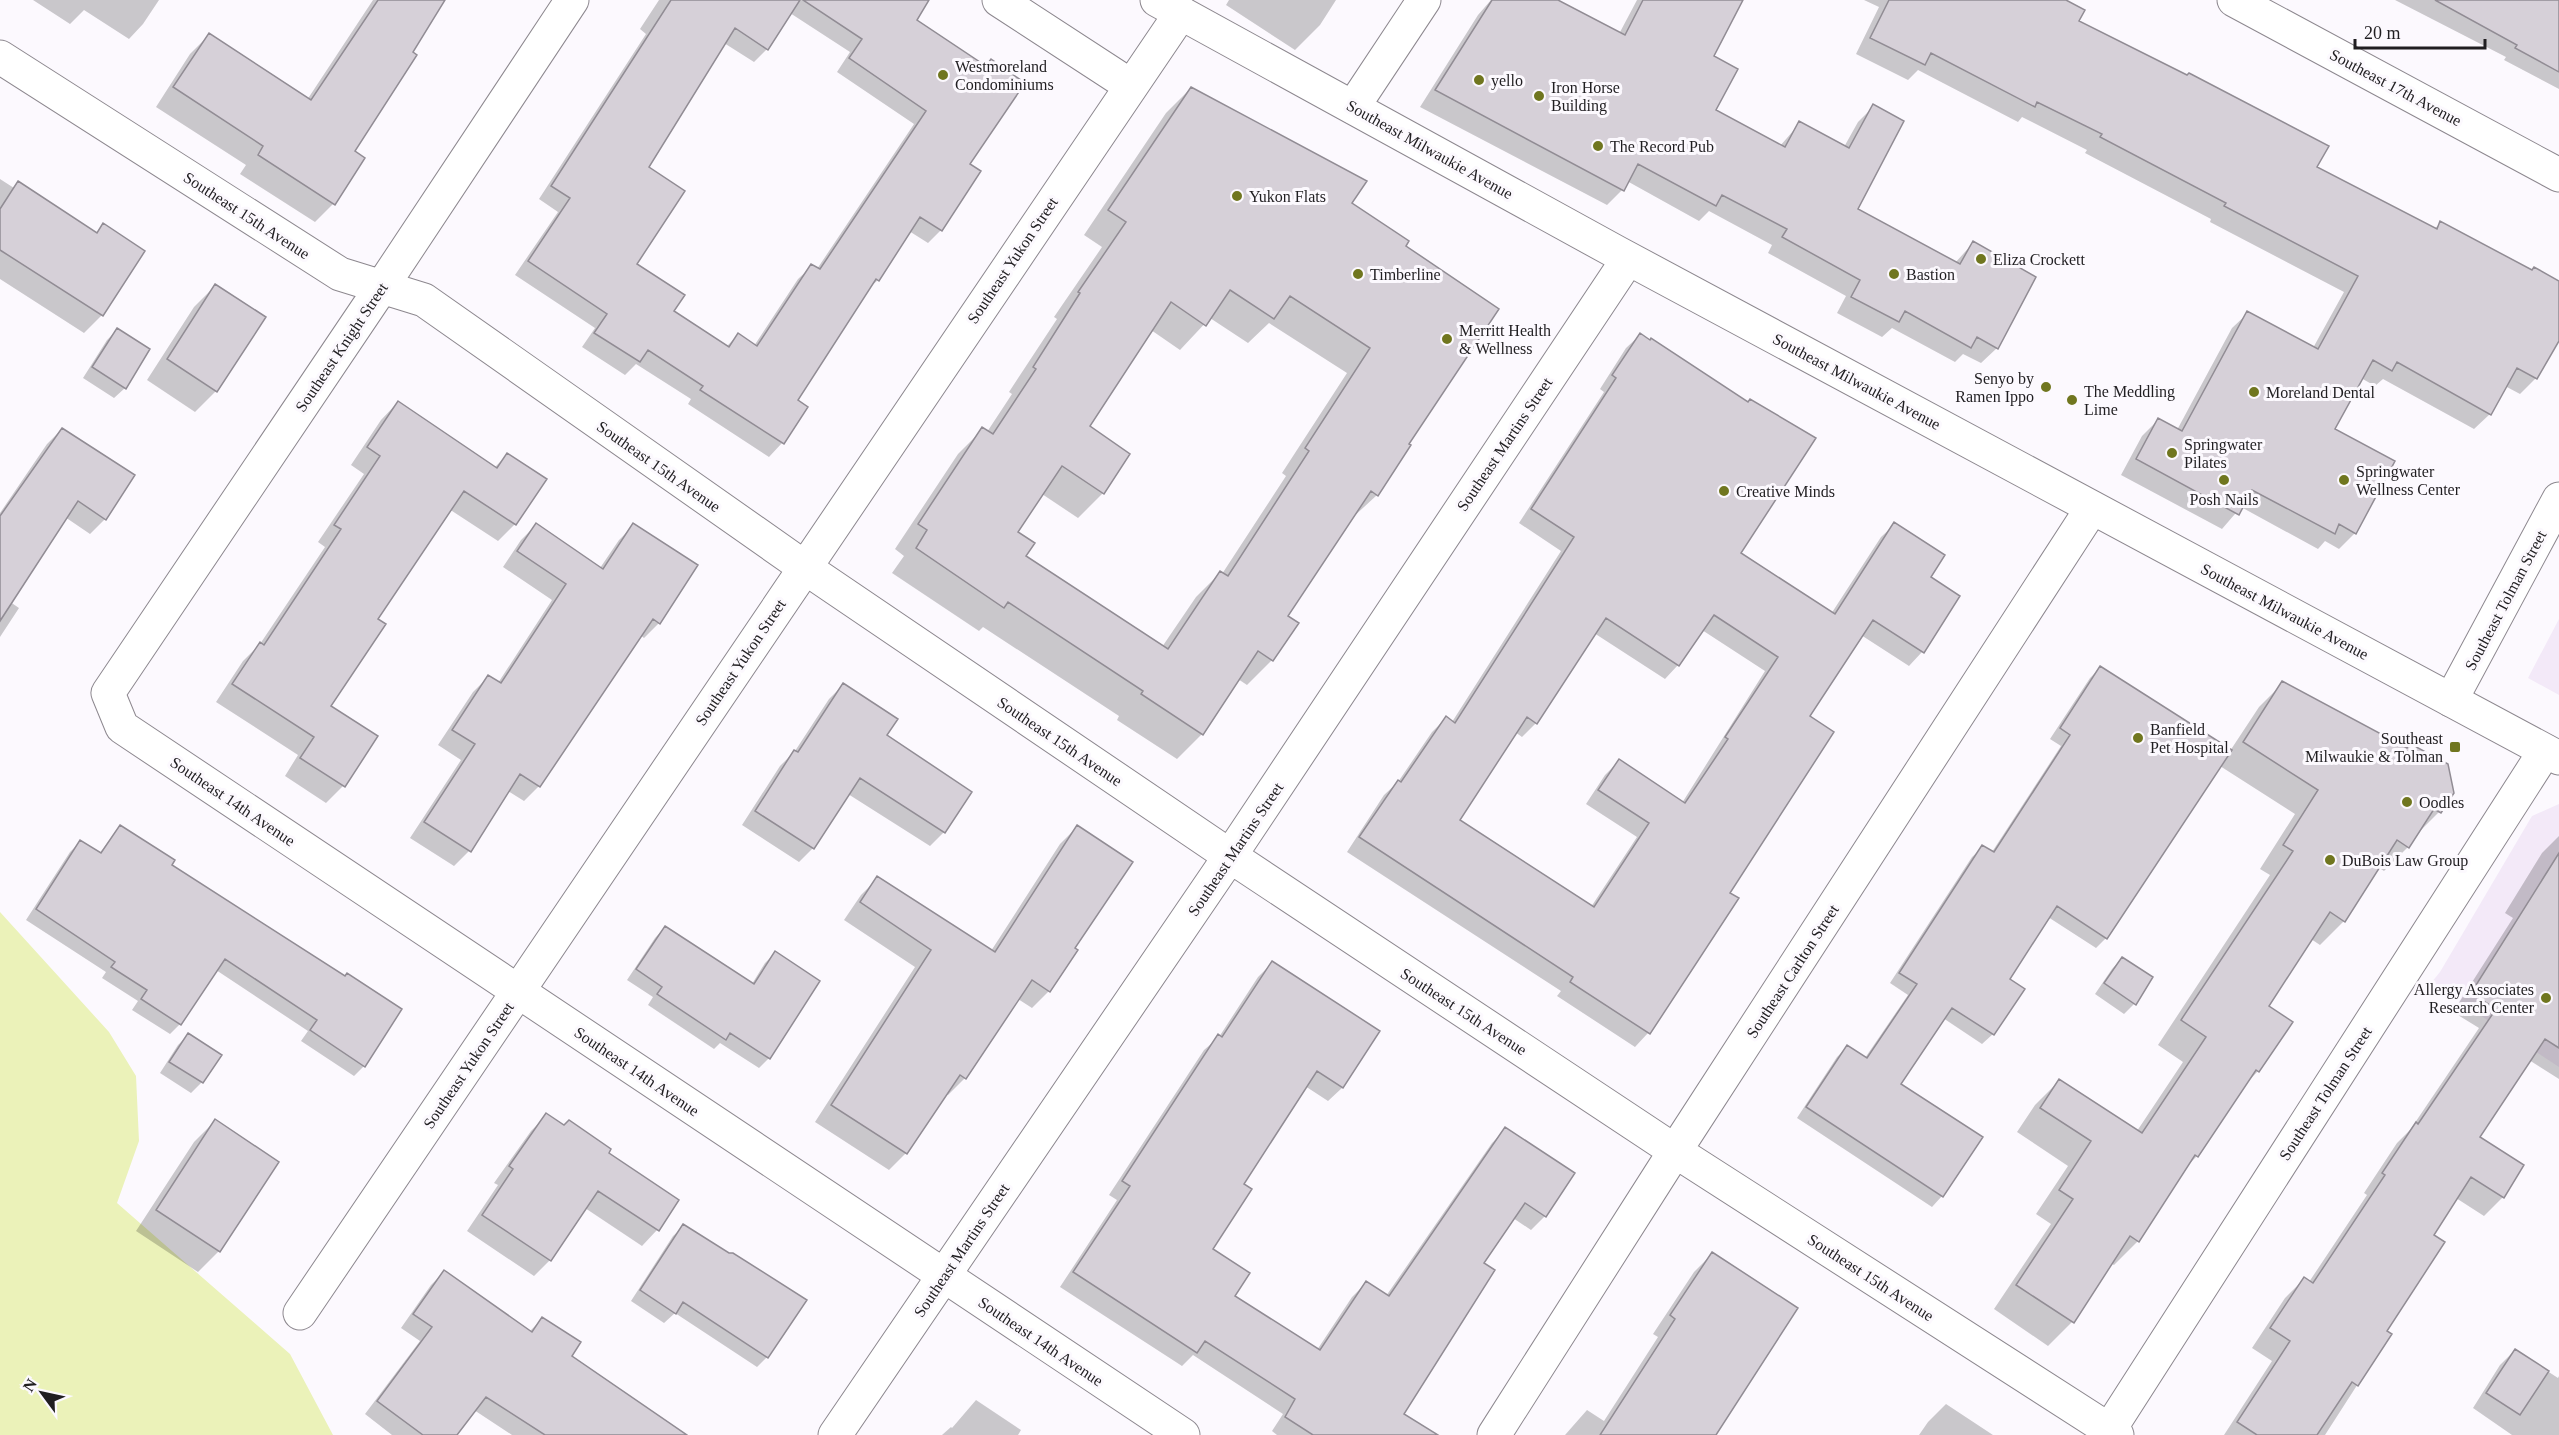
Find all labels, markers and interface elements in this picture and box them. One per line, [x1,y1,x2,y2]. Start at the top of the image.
scale bar [2355,12,2486,50]
text: 20 m [2364,23,2401,43]
street label: Southeast 17th Avenue [2327,46,2464,129]
place label: Westmoreland Condominiums [955,58,1054,93]
marker: Westmoreland Condominiums [936,68,950,82]
place label: yello [1491,72,1523,90]
marker: yello [1472,73,1486,87]
place label: Iron Horse Building [1551,79,1620,115]
marker: Iron Horse Building [1532,89,1546,103]
street label: Southeast Milwaukie Avenue [1344,97,1516,202]
place label: The Record Pub [1610,138,1714,155]
marker: The Record Pub [1591,139,1605,153]
street label: Southeast 15th Avenue [181,168,313,262]
place label: Yukon Flats [1249,188,1326,205]
marker: Yukon Flats [1230,189,1244,203]
street label: Southeast Yukon Street [964,193,1061,327]
place label: Eliza Crockett [1993,251,2086,268]
marker: Eliza Crockett [1974,252,1988,266]
place label: Timberline [1370,266,1441,283]
place label: Bastion [1906,266,1955,283]
marker: Timberline [1351,267,1365,281]
marker: Bastion [1887,267,1901,281]
street label: Southeast Knight Street [292,279,392,416]
place label: Merritt Health & Wellness [1459,322,1551,357]
street label: Southeast Milwaukie Avenue [1770,330,1943,433]
marker: Merritt Health & Wellness [1440,332,1454,346]
place label: Senyo by Ramen Ippo [1955,370,2034,406]
street label: Southeast Martins Street [1453,374,1556,514]
marker: Senyo by Ramen Ippo [2039,380,2053,394]
place label: The Meddling Lime [2084,383,2175,418]
place label: Moreland Dental [2266,384,2375,401]
marker: Moreland Dental [2247,385,2261,399]
marker: The Meddling Lime [2065,393,2079,407]
street label: Southeast 15th Avenue [594,417,724,515]
place label: Springwater Pilates [2184,436,2263,471]
marker: Springwater Pilates [2165,446,2179,460]
place label: Springwater Wellness Center [2356,463,2461,498]
marker: Posh Nails [2217,473,2231,487]
marker: Springwater Wellness Center [2337,473,2351,487]
place label: Creative Minds [1736,483,1835,500]
marker: Creative Minds [1717,484,1731,498]
place label: Posh Nails [2190,491,2258,508]
street label: Southeast Tolman Street [2461,527,2550,673]
street label: Southeast Milwaukie Avenue [2198,560,2371,663]
street label: Southeast Yukon Street [692,595,789,729]
street label: Southeast 15th Avenue [994,693,1125,789]
place label: Banfield Pet Hospital [2150,721,2229,757]
place label: Southeast Milwaukie & Tolman [2305,730,2444,765]
marker: Banfield Pet Hospital [2131,731,2145,745]
marker: Southeast Milwaukie & Tolman [2448,740,2462,754]
street label: Southeast 14th Avenue [167,753,298,849]
street label: Southeast Martins Street [1184,779,1287,919]
place label: Oodles [2419,794,2464,811]
marker: Oodles [2400,795,2414,809]
place label: DuBois Law Group [2342,852,2468,870]
marker: DuBois Law Group [2323,853,2337,867]
street label: Southeast Carlton Street [1743,901,1842,1041]
street label: Southeast 15th Avenue [1398,964,1530,1058]
place label: Allergy Associates Research Center [2414,981,2535,1016]
marker: Allergy Associates Research Center [2539,991,2553,1005]
street label: Southeast Yukon Street [420,998,517,1132]
street label: Southeast 14th Avenue [571,1023,702,1119]
street label: Southeast Tolman Street [2276,1023,2375,1163]
street label: Southeast Martins Street [910,1180,1013,1320]
street label: Southeast 15th Avenue [1805,1230,1937,1324]
street label: Southeast 14th Avenue [975,1293,1106,1389]
north arrow [12,1363,72,1423]
text: N [20,1375,40,1395]

